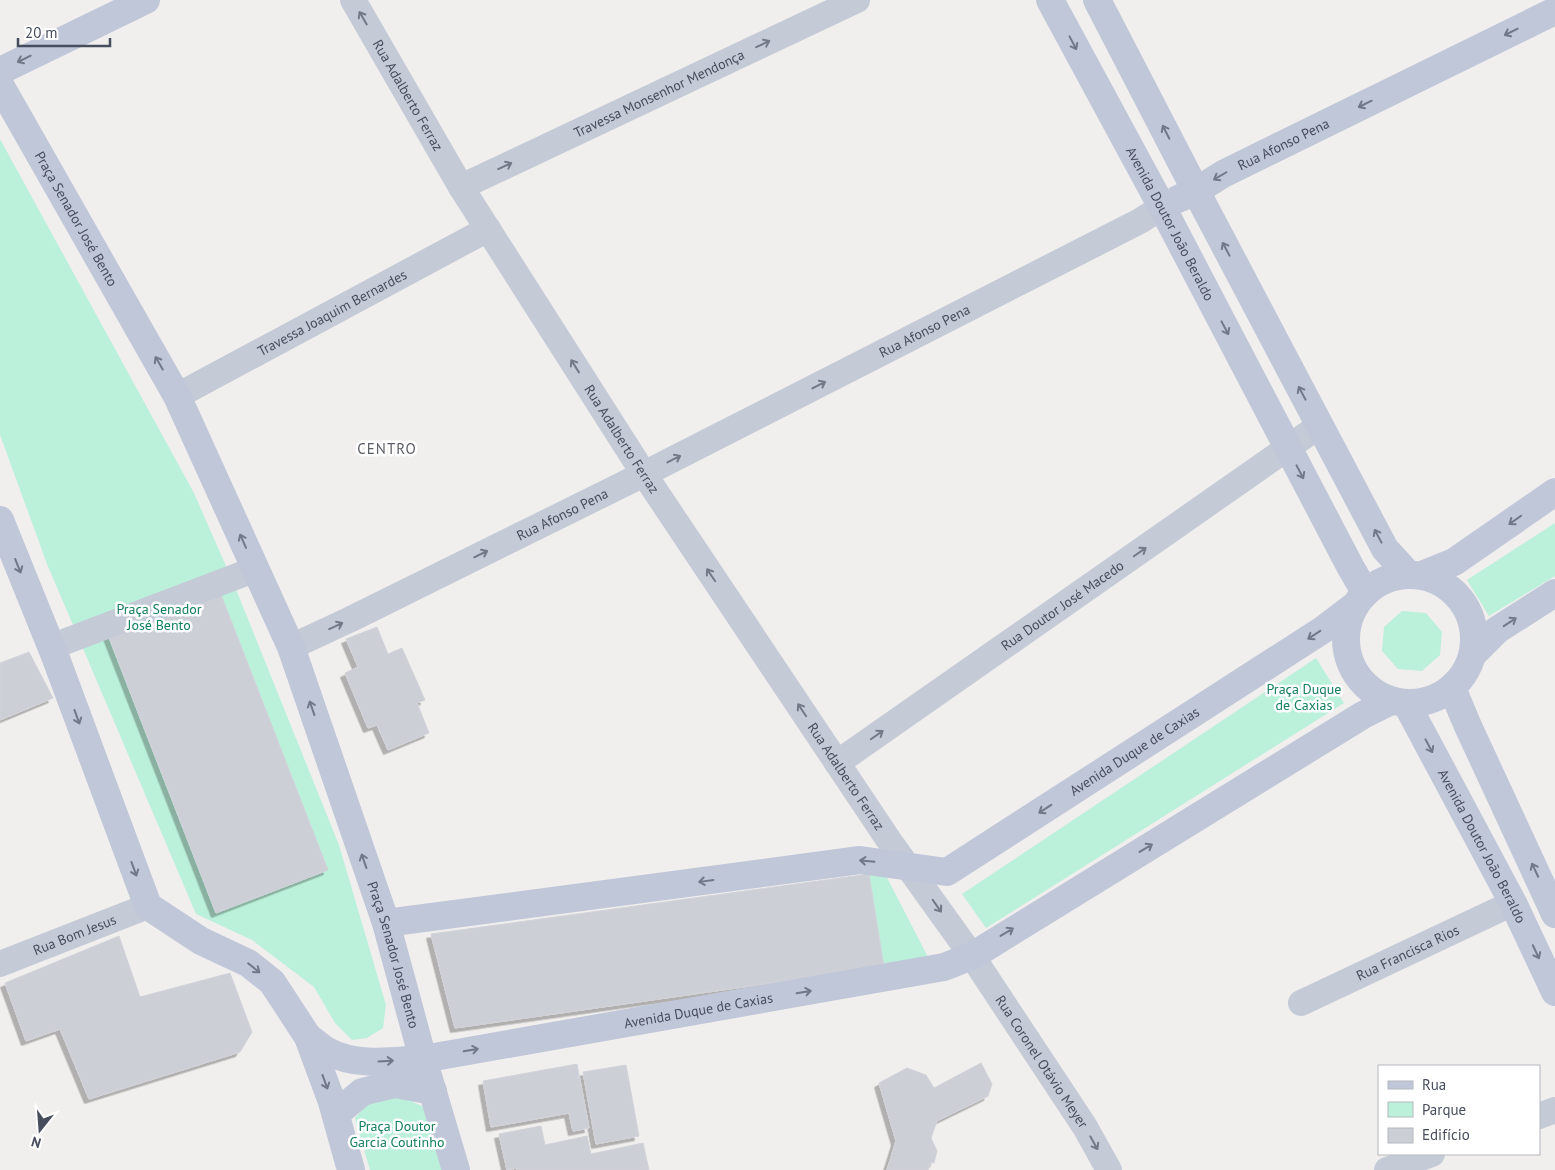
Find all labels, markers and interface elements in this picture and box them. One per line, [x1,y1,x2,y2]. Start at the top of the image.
one-way arrow [358,10,368,25]
scale bar [18,15,110,47]
text: 20 m [25,23,58,42]
one-way arrow [1504,28,1519,38]
one-way arrow [1069,35,1078,50]
street label: Rua Adalberto Ferraz [369,36,447,154]
one-way arrow [755,39,770,48]
street label: Travessa Monsenhor Mendonça [571,45,747,142]
one-way arrow [16,55,31,65]
one-way arrow [1358,99,1373,109]
street label: Rua Afonso Pena [1235,114,1332,174]
one-way arrow [1161,124,1171,139]
street label: Avenida Doutor João Beraldo [1122,143,1219,304]
street label: Praça Senador José Bento [31,148,122,289]
one-way arrow [497,161,512,170]
one-way arrow [1213,172,1227,182]
one-way arrow [1221,242,1230,257]
street label: Travessa Joaquim Bernardes [254,265,410,360]
street label: Rua Afonso Pena [876,300,973,362]
one-way arrow [1220,320,1230,335]
one-way arrow [153,357,163,371]
one-way arrow [570,359,580,373]
one-way arrow [811,380,826,390]
street label: Rua Adalberto Ferraz [580,381,663,497]
one-way arrow [1297,385,1307,400]
district label: CENTRO [357,439,417,458]
one-way arrow [666,454,681,463]
one-way arrow [1296,464,1305,479]
street label: Rua Afonso Pena [514,484,611,545]
one-way arrow [1508,515,1522,525]
one-way arrow [1373,529,1382,544]
one-way arrow [238,534,248,549]
one-way arrow [1132,547,1146,557]
one-way arrow [474,549,489,559]
street label: Rua Doutor José Macedo [997,556,1127,655]
one-way arrow [14,558,24,573]
one-way arrow [706,568,717,582]
park label: Praça Senador José Bento [117,600,202,634]
one-way arrow [1502,617,1516,627]
one-way arrow [328,621,343,630]
one-way arrow [1307,630,1321,640]
park label: Praça Duque de Caxias [1267,680,1341,714]
one-way arrow [307,700,316,716]
one-way arrow [797,703,807,717]
street label: Avenida Duque de Caxias [1066,703,1203,800]
one-way arrow [73,709,82,724]
street label: Rua Adalberto Ferraz [804,719,889,834]
one-way arrow [870,730,884,740]
one-way arrow [1424,739,1434,754]
street label: Avenida Doutor João Beraldo [1434,766,1530,926]
one-way arrow [1038,804,1052,814]
one-way arrow [1138,842,1152,852]
one-way arrow [359,854,369,870]
one-way arrow [859,857,875,866]
one-way arrow [130,861,139,877]
one-way arrow [1529,863,1539,878]
one-way arrow [698,876,714,886]
street label: Praça Senador José Bento [363,879,423,1030]
one-way arrow [931,899,942,912]
street label: Rua Bom Jesus [30,910,119,959]
street label: Rua Francisca Rios [1353,921,1462,985]
one-way arrow [1000,927,1014,937]
one-way arrow [1532,944,1542,959]
one-way arrow [247,962,260,973]
one-way arrow [795,986,811,996]
street label: Avenida Duque de Caxias [623,988,774,1032]
street label: Rua Coronel Otávio Meyer [991,992,1092,1132]
one-way arrow [463,1045,479,1055]
one-way arrow [377,1057,393,1066]
legend [1378,1065,1540,1155]
one-way arrow [321,1074,330,1090]
text: Rua [1422,1075,1446,1094]
text: Parque [1422,1100,1466,1119]
north arrow [15,1105,65,1155]
park label: Praça Doutor Garcia Coutinho [350,1117,444,1151]
text: Edifício [1422,1125,1470,1144]
text: N [29,1132,43,1152]
one-way arrow [1089,1135,1099,1150]

